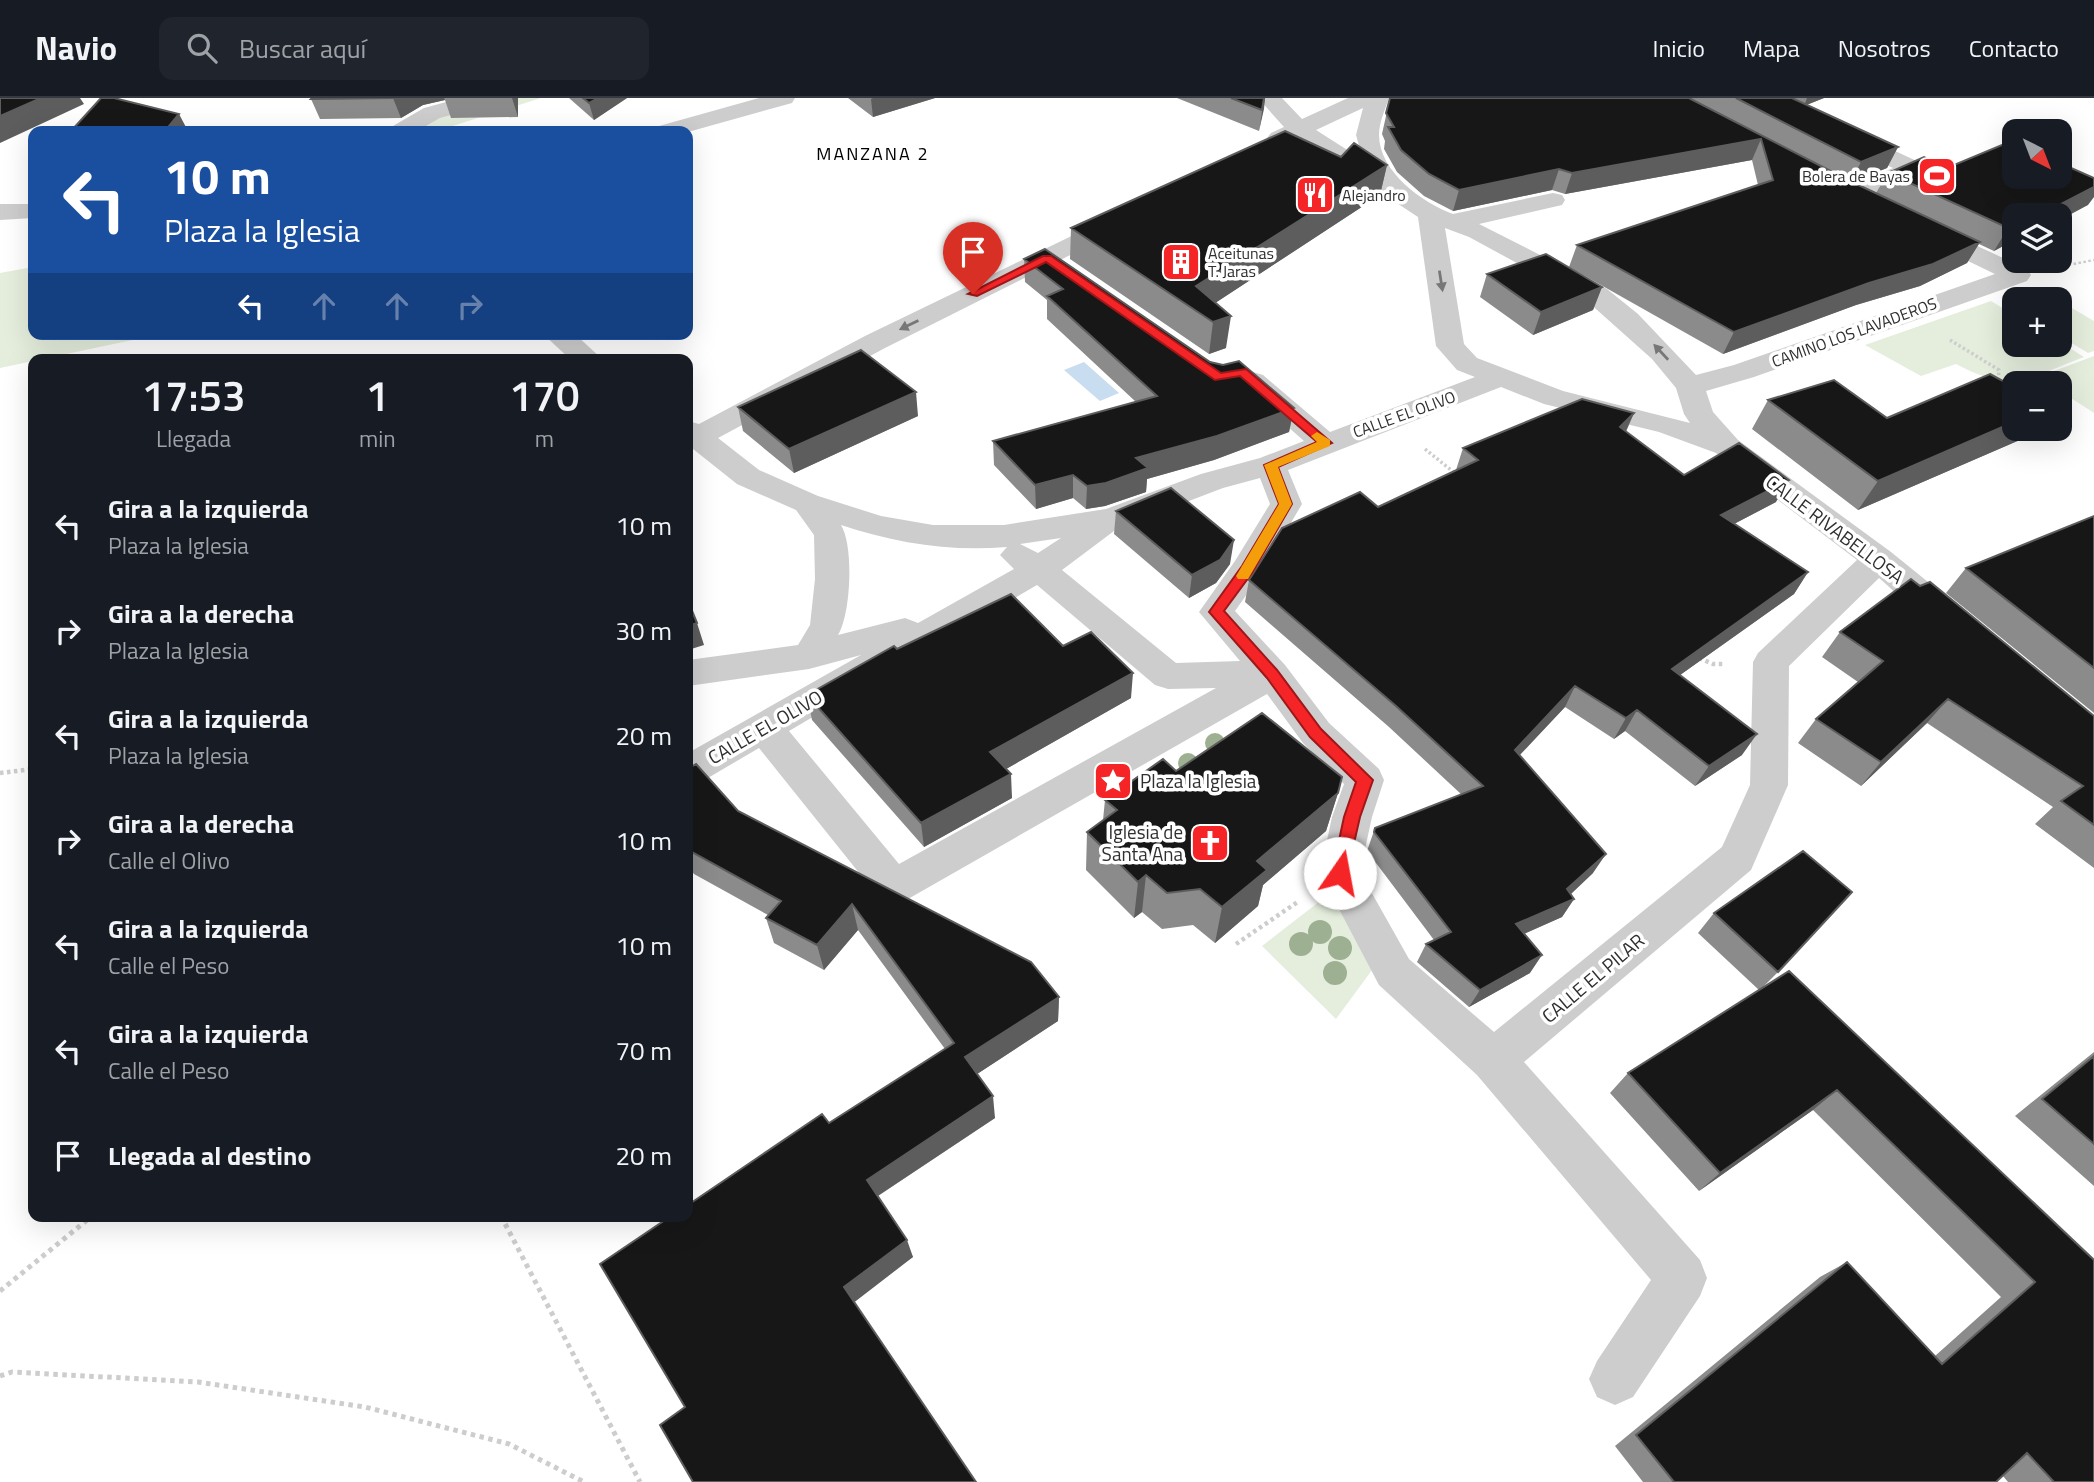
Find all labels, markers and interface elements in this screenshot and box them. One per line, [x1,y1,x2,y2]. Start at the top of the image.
search box [159,17,649,80]
text: Navio [35,23,117,73]
icon: search [183,29,221,67]
text: Buscar aquí [239,29,366,68]
text: Inicio [1653,30,1705,66]
text: Mapa [1743,30,1800,66]
text: Nosotros [1838,30,1931,66]
text: Contacto [1969,30,2059,66]
north arrow [2002,119,2072,189]
map controls [2002,119,2072,441]
text: 10 m [164,138,271,213]
district label: MANZANA 2 [816,140,930,167]
icon: left [49,154,140,245]
sports icon: Bolera de Bayas [1916,155,1958,197]
place label: Bolera de Bayas [1802,164,1910,188]
restaurant icon: Alejandro [1294,174,1336,216]
place label: Alejandro [1342,183,1406,207]
button: layers [2002,203,2072,273]
text: Plaza la Iglesia [164,206,360,254]
pin [943,222,1003,294]
icon: arrive [954,233,992,271]
building icon: Aceitunas T. Jaras [1160,241,1202,283]
place label: Aceitunas T. Jaras [1208,241,1274,283]
one-way arrow [1436,270,1447,292]
icon: left [232,287,270,325]
icon: ahead [305,287,343,325]
icon: ahead [378,287,416,325]
icon: right [451,287,489,325]
button: + [2002,287,2072,357]
street label: CAMINO LOS LAVADEROS [1768,291,1940,373]
one-way arrow [899,319,919,331]
one-way arrow [1653,344,1669,361]
text: 17:53 [141,363,246,427]
text: 1 [366,363,389,427]
text: 170 [509,363,580,427]
button: − [2002,371,2072,441]
street label: CALLE EL OLIVO [1349,384,1459,444]
text: Llegada [156,421,231,456]
text: min [359,421,396,456]
text: m [535,421,554,456]
street label: CALLE RIVABELLOSA [1760,467,1911,590]
text: Gira a la izquierda [108,489,309,528]
text: 10 m [615,506,672,545]
icon: left [49,507,87,545]
text: Plaza la Iglesia [108,528,249,563]
text: Gira a la derecha [108,594,294,633]
text: 30 m [615,611,672,650]
icon: right [49,612,87,650]
text: Plaza la Iglesia [108,633,249,668]
street label: CALLE EL OLIVO [702,682,827,771]
text: Gira a la izquierda [108,699,309,738]
text: 20 m [615,716,672,755]
icon: left [49,717,87,755]
text: Plaza la Iglesia [108,738,249,773]
place icon: Plaza la Iglesia [1092,760,1134,802]
place label: Plaza la Iglesia [1140,766,1257,795]
text: Gira a la derecha [108,804,294,843]
place label: Iglesia de Santa Ana [1102,817,1183,868]
text: 10 m [615,821,672,860]
icon: right [49,822,87,860]
church icon: Iglesia de Santa Ana [1189,822,1231,864]
position arrow [1303,836,1377,910]
text: Calle el Olivo [108,843,230,878]
text: Gira a la izquierda [108,909,309,948]
text: 10 m [615,926,672,965]
street label: CALLE EL PILAR [1535,926,1650,1029]
icon: left [49,927,87,965]
text: Calle el Peso [108,948,229,983]
text: Gira a la izquierda [108,1014,309,1053]
text: 70 m [615,1031,672,1070]
icon: left [49,1032,87,1070]
text: Calle el Peso [108,1053,229,1088]
text: Llegada al destino [108,1136,311,1175]
text: 20 m [615,1136,672,1175]
icon: arrive [49,1137,87,1175]

